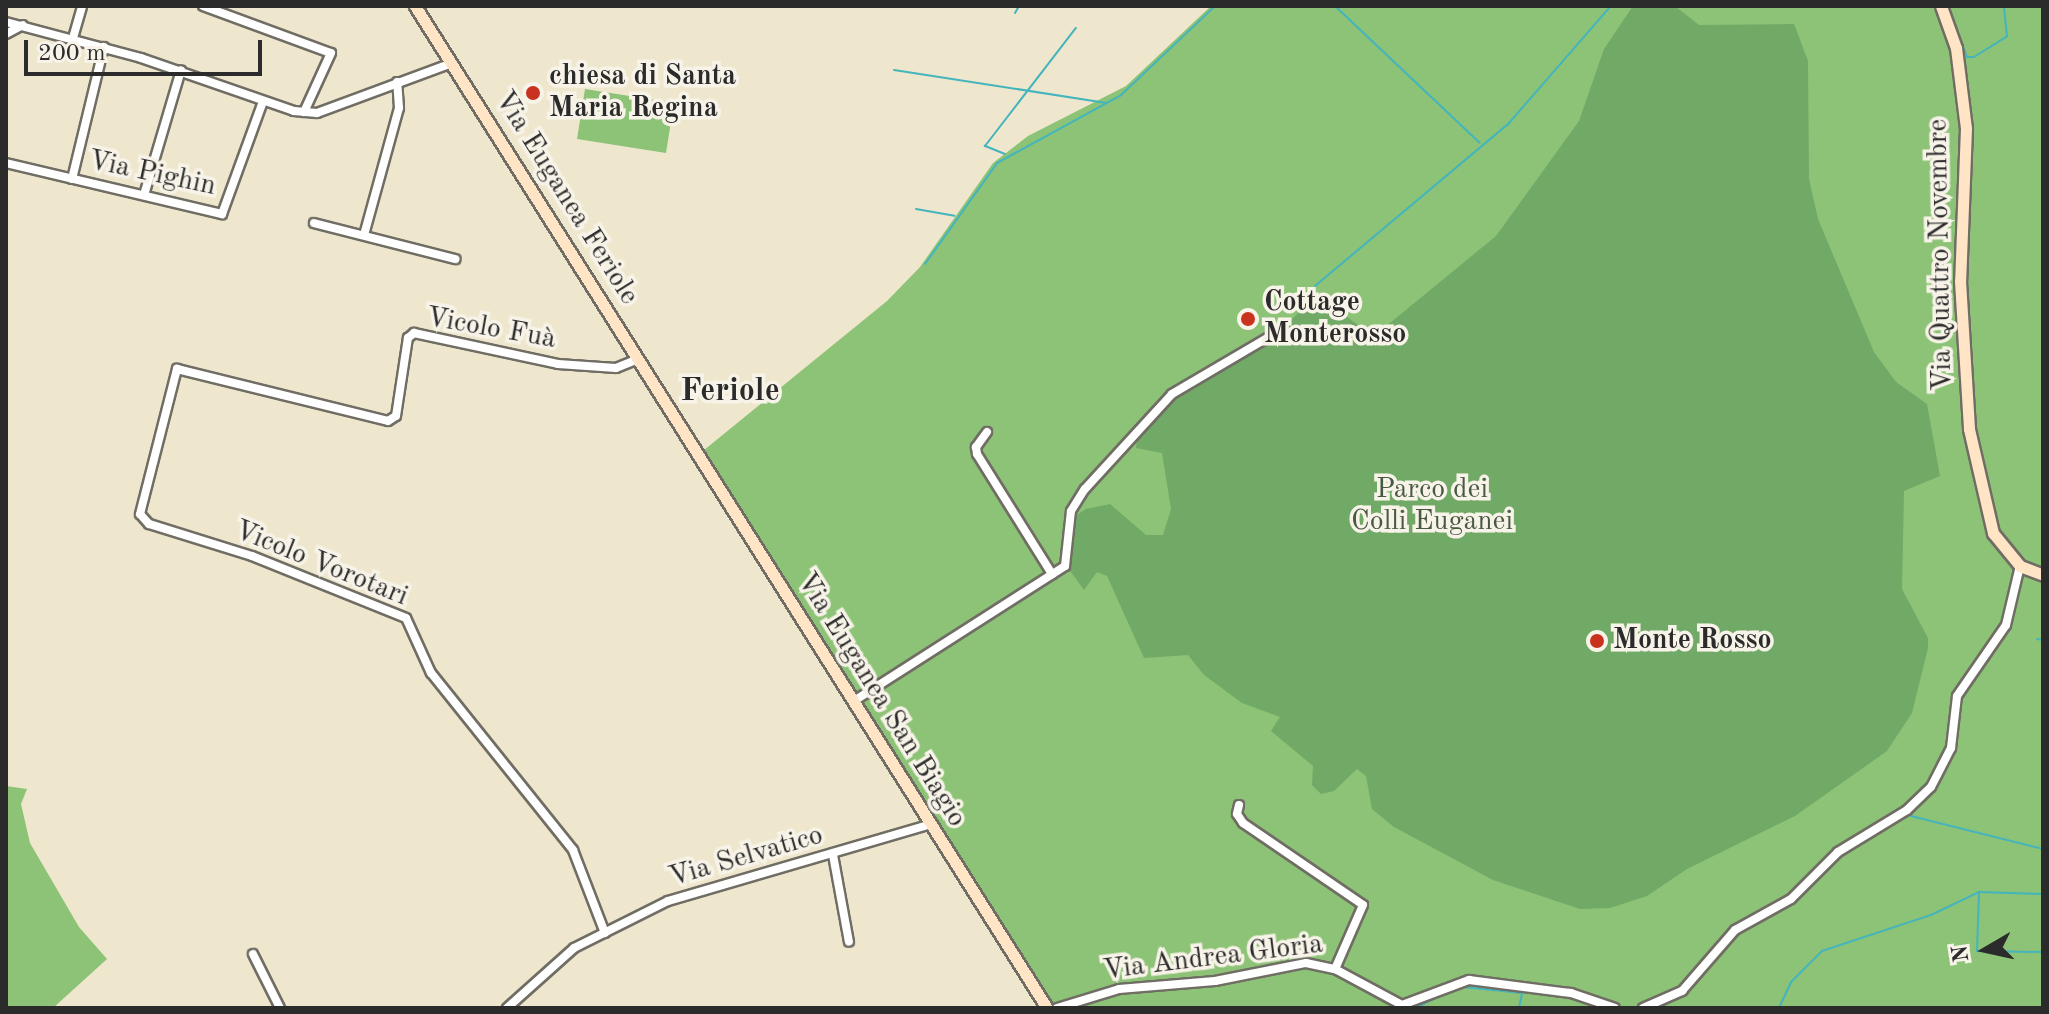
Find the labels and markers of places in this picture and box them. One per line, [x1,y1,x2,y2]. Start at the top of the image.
place label: chiesa di Santa Maria Regina [549,60,736,126]
marker: chiesa di Santa Maria Regina [524,84,542,102]
place label: Cottage Monterosso [1264,286,1406,352]
marker: Cottage Monterosso [1239,310,1257,328]
place label: Monte Rosso [1613,624,1772,658]
marker: Monte Rosso [1588,632,1606,650]

